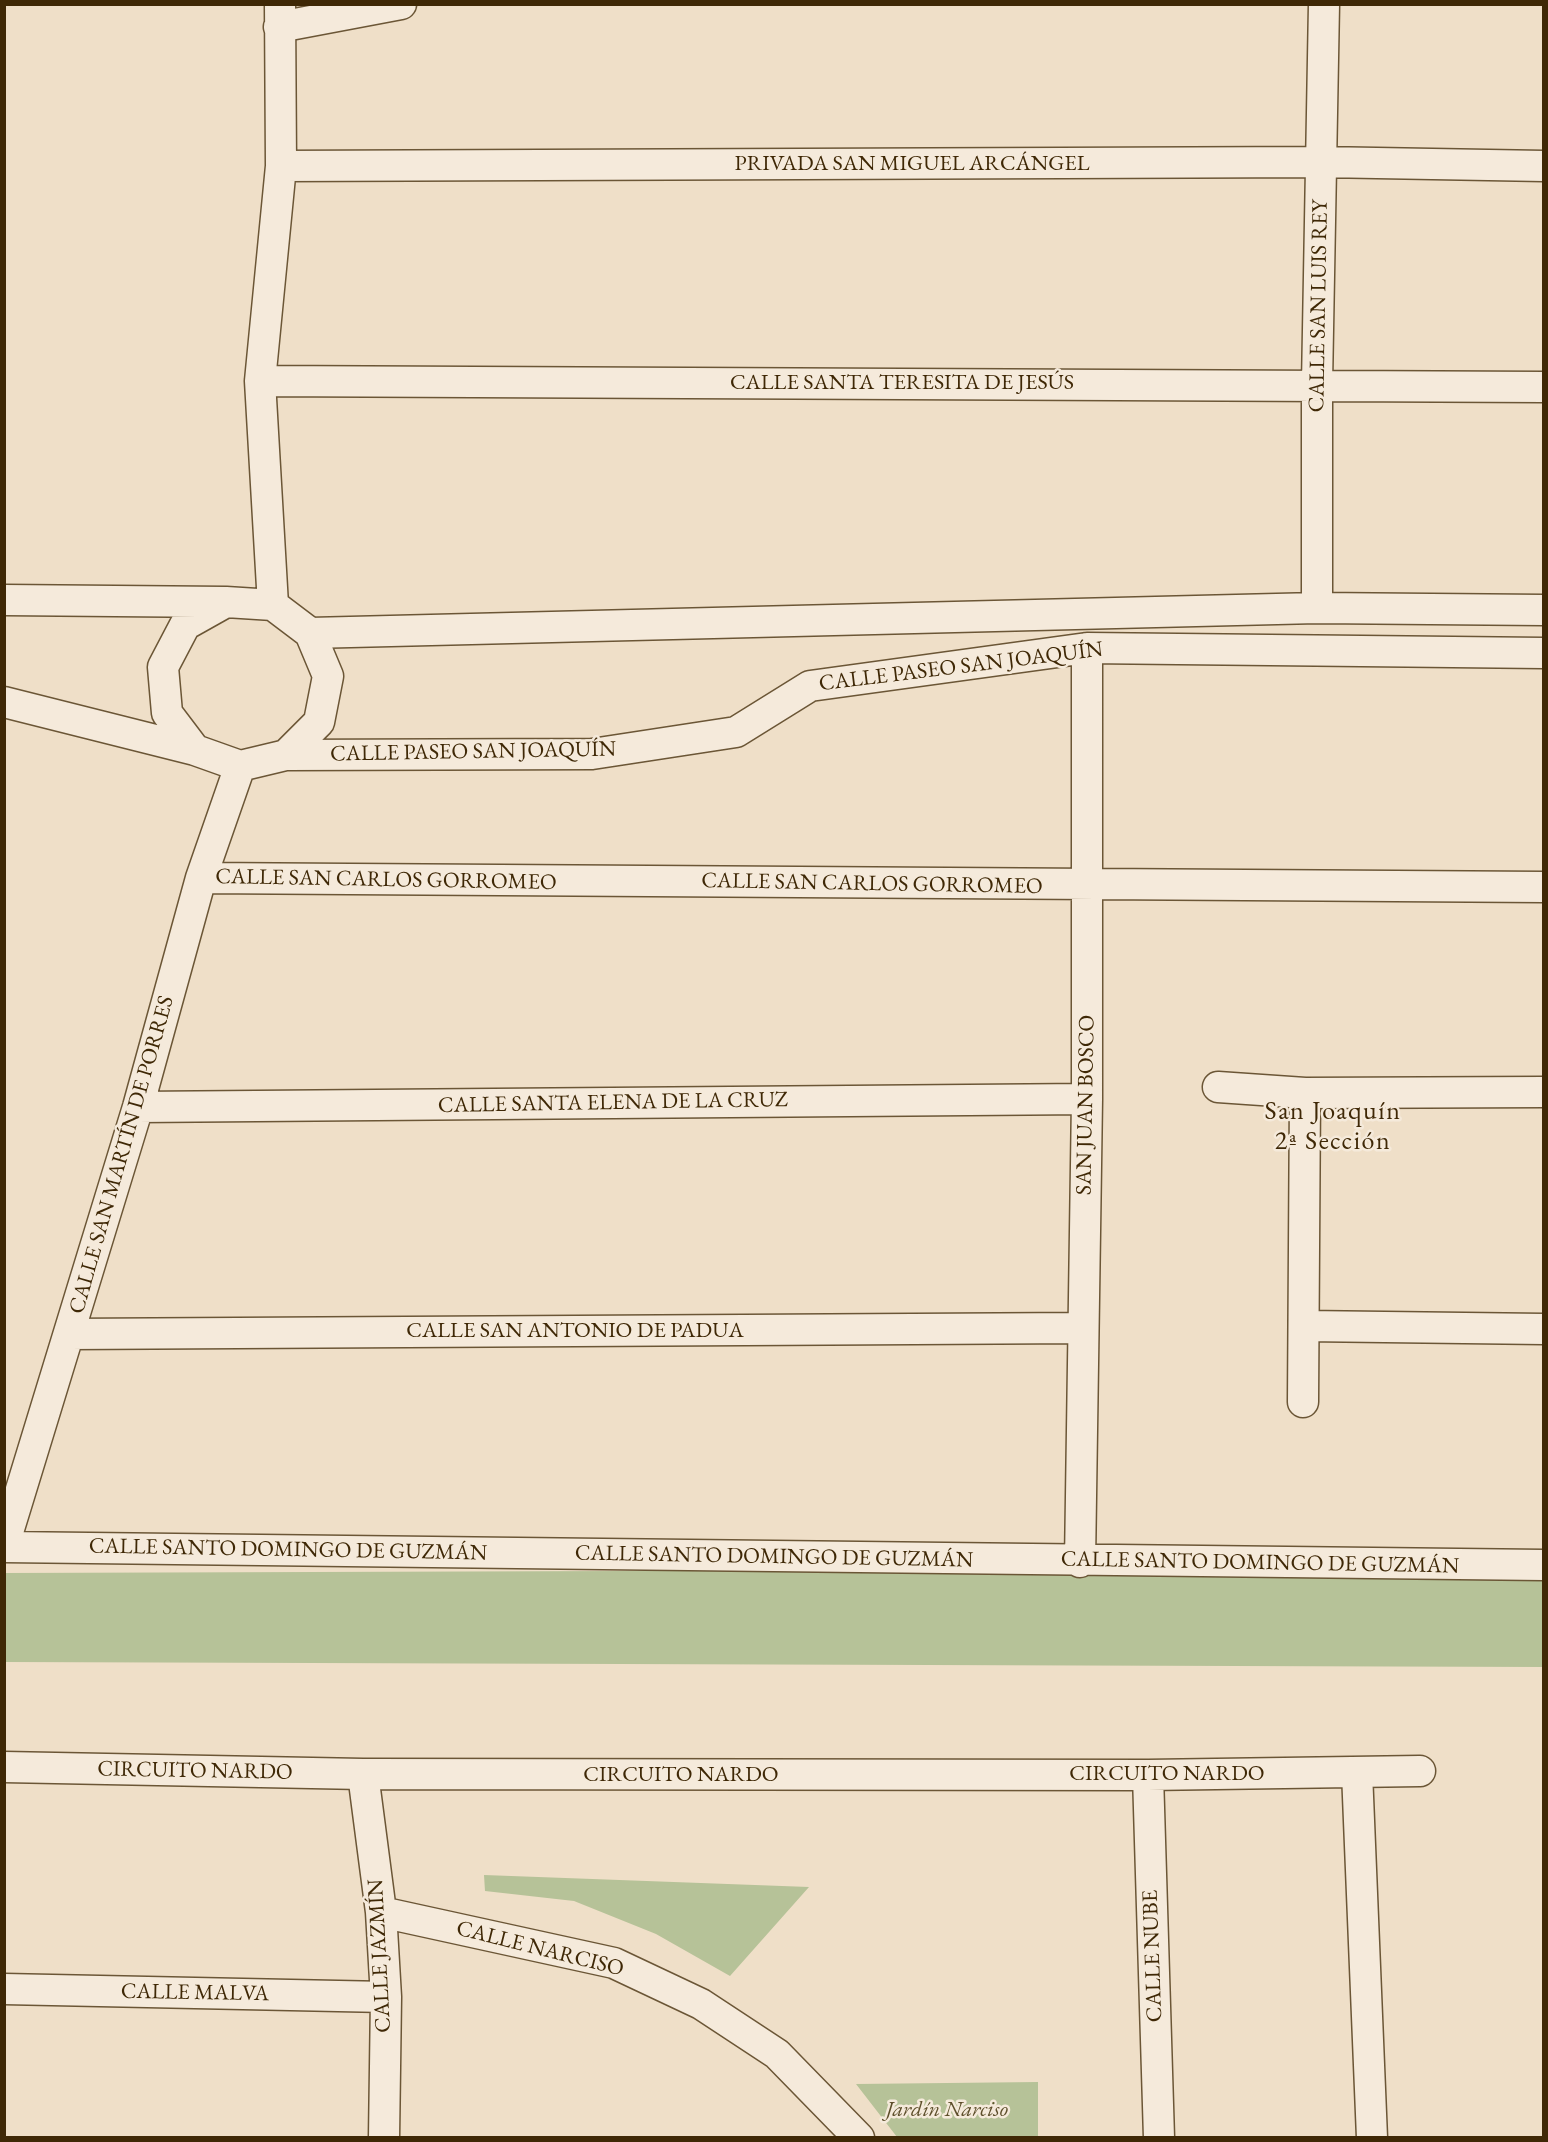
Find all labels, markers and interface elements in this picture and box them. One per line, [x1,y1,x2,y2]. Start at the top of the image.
street label: PRIVADA SAN MIGUEL ARCÁNGEL [735,151,1089,177]
street label: CALLE SAN LUIS REY [1304,199,1334,413]
street label: CALLE SANTA TERESITA DE JESÚS [730,370,1074,396]
street label: CALLE PASEO SAN JOAQUÍN [817,636,1105,698]
street label: CALLE PASEO SAN JOAQUÍN [330,736,616,768]
street label: CALLE SAN CARLOS GORROMEO [215,864,557,896]
street label: CALLE SAN CARLOS GORROMEO [701,868,1043,900]
street label: CALLE SAN MARTÍN DE PORRES [64,993,180,1317]
street label: SAN JUAN BOSCO [1071,1015,1101,1195]
street label: CALLE SANTA ELENA DE LA CRUZ [438,1087,788,1119]
district label: San Joaquín 2ª Sección [1265,1096,1401,1158]
street label: CALLE SAN ANTONIO DE PADUA [406,1318,744,1344]
street label: CALLE SANTO DOMINGO DE GUZMÁN [89,1533,487,1567]
street label: CALLE SANTO DOMINGO DE GUZMÁN [575,1540,973,1574]
street label: CALLE SANTO DOMINGO DE GUZMÁN [1061,1546,1459,1580]
street label: CIRCUITO NARDO [97,1756,293,1786]
street label: CIRCUITO NARDO [1069,1761,1265,1787]
street label: CIRCUITO NARDO [583,1762,779,1788]
street label: CALLE JAZMÍN [363,1878,397,2034]
street label: CALLE NUBE [1137,1889,1169,2023]
street label: CALLE NARCISO [453,1915,627,1983]
street label: CALLE MALVA [121,1979,269,2007]
park label: Jardín Narciso [886,2097,1008,2123]

